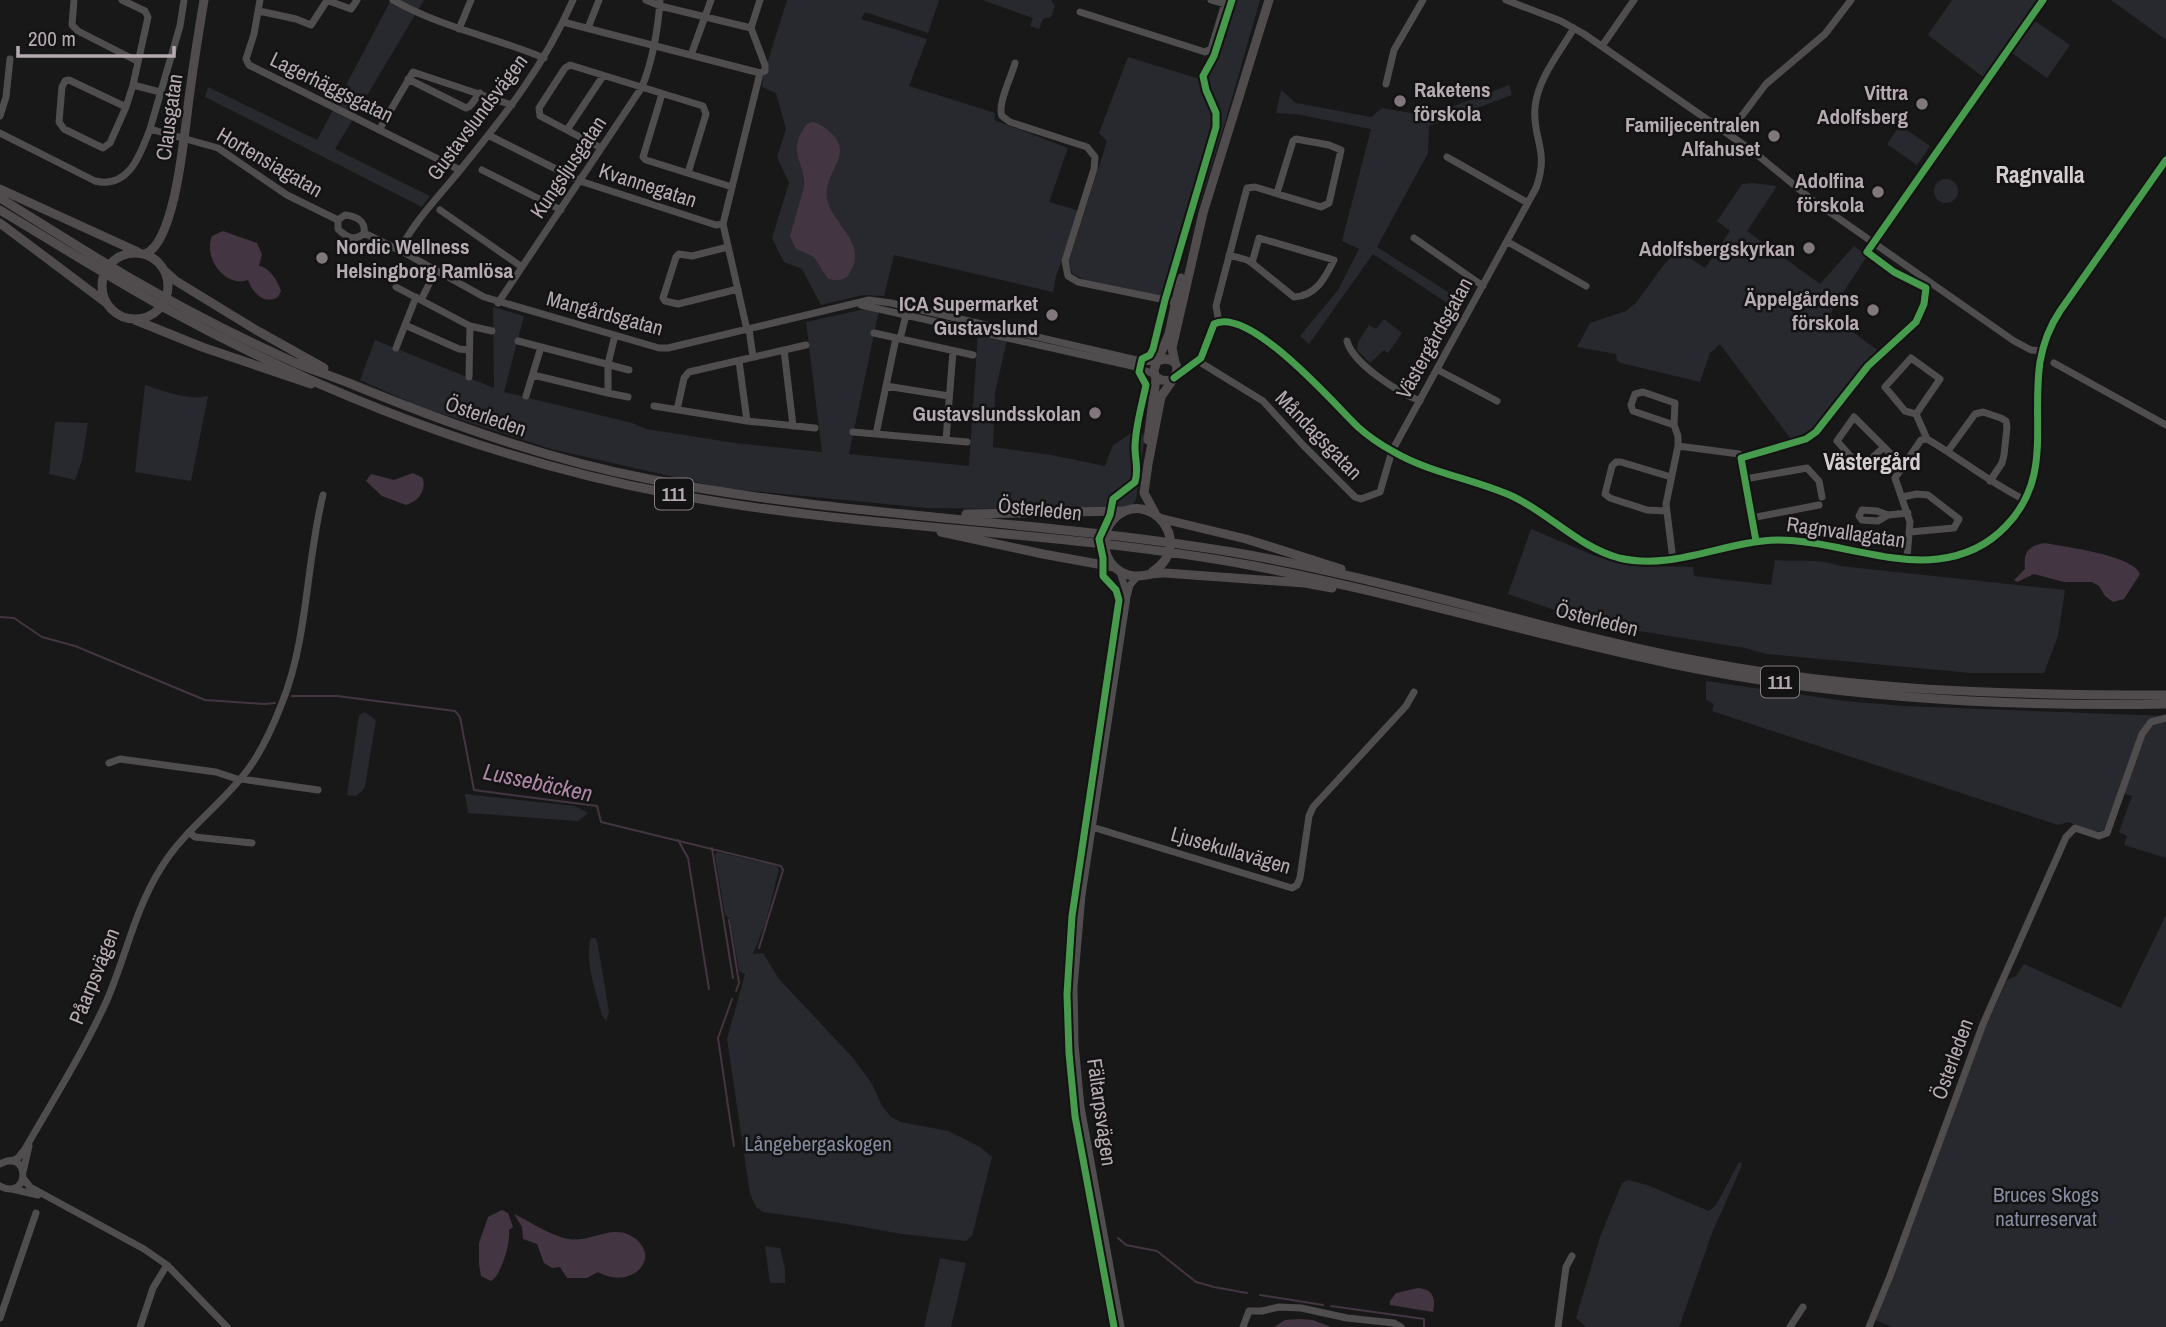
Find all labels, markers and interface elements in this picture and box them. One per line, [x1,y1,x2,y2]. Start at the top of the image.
scale bar [18,14,173,58]
text: 200 m [28,24,76,53]
street label: Lagerhäggsgatan [265,45,399,129]
street label: Gustavslundsvägen [420,48,534,186]
street label: Clausgatan [149,72,189,162]
place label: Raketens förskola [1414,75,1491,128]
place label: Vittra Adolfsberg [1817,78,1908,131]
marker: Raketens förskola [1392,93,1408,109]
marker: Vittra Adolfsberg [1914,96,1930,112]
street label: Kungsljusgatan [523,110,613,224]
place label: Familjecentralen Alfahuset [1625,110,1760,163]
street label: Hortensiagatan [212,120,328,204]
marker: Familjecentralen Alfahuset [1766,128,1782,144]
street label: Kvannegatan [595,156,701,214]
district label: Ragnvalla [1995,159,2085,190]
place label: Adolfina förskola [1795,166,1864,219]
marker: Adolfina förskola [1870,184,1886,200]
place label: Nordic Wellness Helsingborg Ramlösa [336,232,513,285]
place label: Adolfsbergskyrkan [1639,234,1795,263]
marker: Adolfsbergskyrkan [1801,240,1817,256]
marker: Nordic Wellness Helsingborg Ramlösa [314,250,330,266]
street label: Västergårdsgatan [1389,272,1479,404]
street label: Mangårdsgatan [543,284,667,342]
place label: Äppelgårdens förskola [1744,284,1859,337]
place label: ICA Supermarket Gustavslund [899,289,1038,342]
marker: Äppelgårdens förskola [1865,302,1881,318]
marker: ICA Supermarket Gustavslund [1044,307,1060,323]
street label: Måndagsgatan [1269,384,1369,486]
street label: Österleden [441,389,531,443]
place label: Gustavslundsskolan [913,399,1081,428]
marker: Gustavslundsskolan [1087,405,1103,421]
district label: Västergård [1823,446,1921,477]
road number: 111 [655,478,693,509]
street label: Österleden [997,490,1083,528]
street label: Ragnvallagatan [1785,509,1907,555]
street label: Österleden [1553,595,1641,643]
road number: 111 [1761,666,1799,698]
water label: Lussebäcken [480,755,596,809]
street label: Ljusekullavägen [1168,819,1294,881]
street label: Påarpsvägen [62,924,126,1028]
street label: Österleden [1924,1014,1980,1104]
street label: Fältarpsvägen [1080,1056,1124,1168]
park label: Långebergaskogen [744,1129,892,1158]
park label: Bruces Skogs naturreservat [1993,1180,2099,1233]

